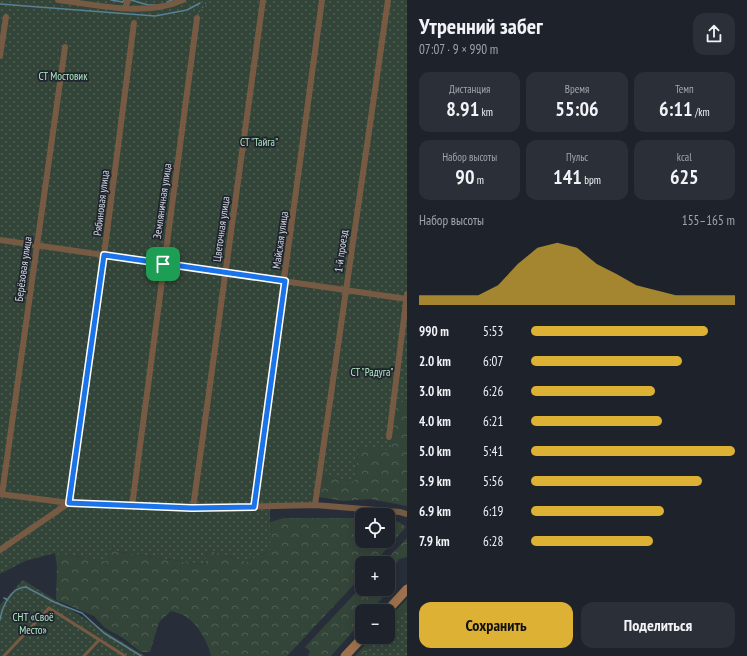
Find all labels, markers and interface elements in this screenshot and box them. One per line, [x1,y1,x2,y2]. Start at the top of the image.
text: Утренний забег [419,12,543,40]
button: share [693,13,735,55]
text: 07:07 · 9 × 990 m [419,41,498,58]
park label: СТ Мостовик [39,69,88,83]
text: Дистанция [449,82,490,96]
text: Время [565,82,589,96]
text: Темп [675,82,694,96]
text: 8.91 [446,96,479,122]
text: 55:06 [555,96,599,122]
text: 6:11 [659,96,693,122]
text: km [479,105,493,119]
text: /km [693,105,710,119]
park label: СТ "Тайга" [240,135,278,149]
text: Набор высоты [442,150,497,164]
text: Пульс [566,150,588,164]
text: kcal [677,150,692,164]
street label: Земляничная улица [150,162,174,240]
text: 90 [455,164,474,190]
text: 141 [553,164,582,190]
text: 625 [670,164,699,190]
street label: Рябиновая улица [90,169,112,237]
text: m [474,173,484,187]
text: bpm [582,173,601,187]
street label: Цветочная улица [209,195,233,263]
street label: Майская улица [269,210,291,270]
text: Набор высоты [419,212,484,229]
text: 155–165 m [682,212,735,229]
street label: 1-й проезд [331,229,351,273]
street label: Берёзовая улица [12,236,34,302]
pin [146,247,180,281]
icon: arrive [152,253,174,275]
text: 990 m [419,323,449,340]
text: 5:53 [483,323,503,340]
text: 2.0 km [419,353,451,370]
text: 6:07 [483,353,503,370]
park label: СТ "Радуга" [350,365,394,379]
text: 3.0 km [419,383,451,400]
text: 6:26 [483,383,503,400]
text: 4.0 km [419,413,451,430]
text: 6:21 [483,413,503,430]
text: 5.0 km [419,443,451,460]
text: 5:41 [483,443,503,460]
text: 5.9 km [419,473,451,490]
text: 5:56 [483,473,503,490]
text: 6.9 km [419,503,451,520]
text: 6:19 [483,503,503,520]
map controls [355,508,395,644]
button: locate [355,508,395,548]
text: 7.9 km [419,533,450,550]
text: 6:28 [483,533,503,550]
button: + [355,556,395,596]
button: Сохранить [419,602,573,648]
button: Поделиться [581,602,735,648]
button: − [355,604,395,644]
park label: СНТ «Своё Место» [13,610,54,637]

